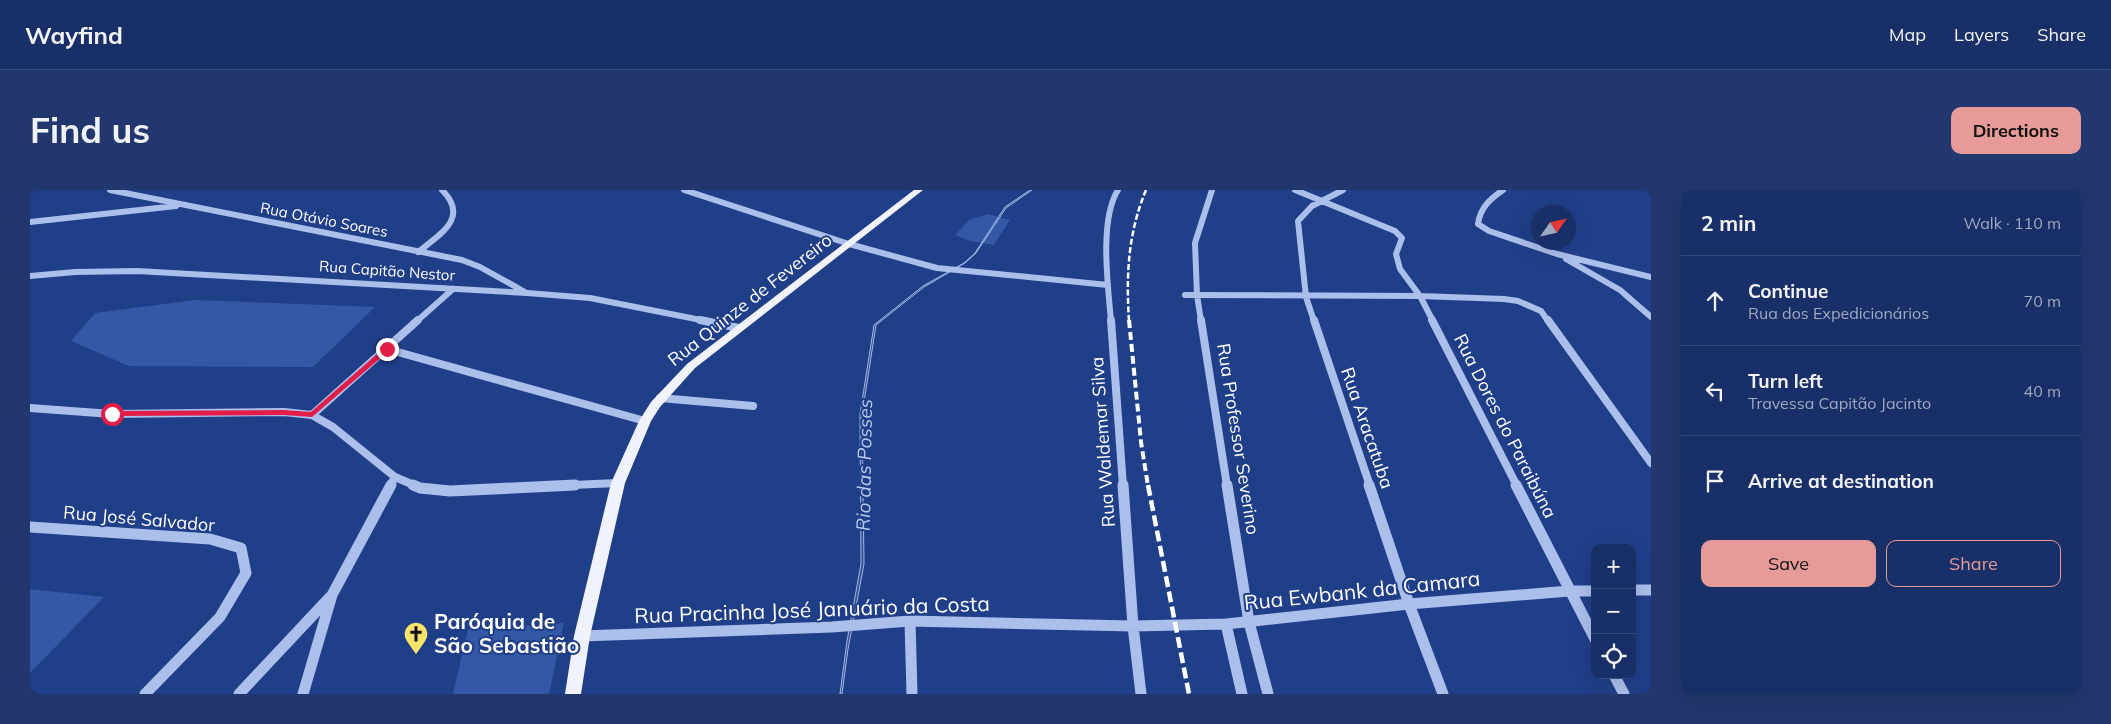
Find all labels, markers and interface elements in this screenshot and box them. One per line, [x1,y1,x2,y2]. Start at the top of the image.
text: Wayfind [25,20,123,50]
text: Map [1889,23,1926,46]
text: Layers [1954,23,2009,46]
text: Share [2037,23,2086,46]
button: Directions [1951,107,2081,154]
text: Find us [30,108,150,152]
street label: Rua Otávio Soares [259,198,390,241]
north arrow [1531,205,1576,250]
text: 2 min [1701,210,1756,236]
text: Walk · 110 m [1963,213,2061,233]
street label: Rua Quinze de Fevereiro [663,228,836,371]
street label: Rua Capitão Nestor [318,256,456,285]
text: Continue [1748,279,1828,303]
icon: ahead [1701,287,1729,315]
text: 70 m [2024,291,2061,311]
text: Rua dos Expedicionários [1748,303,1929,323]
street label: Rua Dores do Paraibúna [1449,330,1562,522]
route end [376,338,399,361]
street label: Rua Professor Severino [1212,342,1265,536]
street label: Rua Waldemar Silva [1085,356,1120,528]
street label: Rua Aracatuba [1336,364,1399,492]
text: Turn left [1748,369,1823,393]
icon: left [1701,377,1729,405]
text: 40 m [2024,381,2061,401]
text: Travessa Capitão Jacinto [1748,393,1931,413]
water label: Rio das Posses [851,399,877,531]
route start [101,403,124,426]
icon: arrive [1701,467,1729,495]
text: Arrive at destination [1748,469,1934,493]
street label: Rua José Salvador [62,500,216,537]
button: Save [1701,540,1876,587]
button: Share [1886,540,2061,587]
map controls [1591,544,1636,679]
button: + [1591,544,1636,589]
street label: Rua Ewbank da Camara [1242,565,1481,615]
button: − [1591,589,1636,634]
street label: Rua Pracinha José Januário da Costa [634,590,990,628]
place label: Paróquia de São Sebastião [434,608,579,658]
church icon: Paróquia de São Sebastião [403,621,429,655]
button: locate [1591,634,1636,679]

